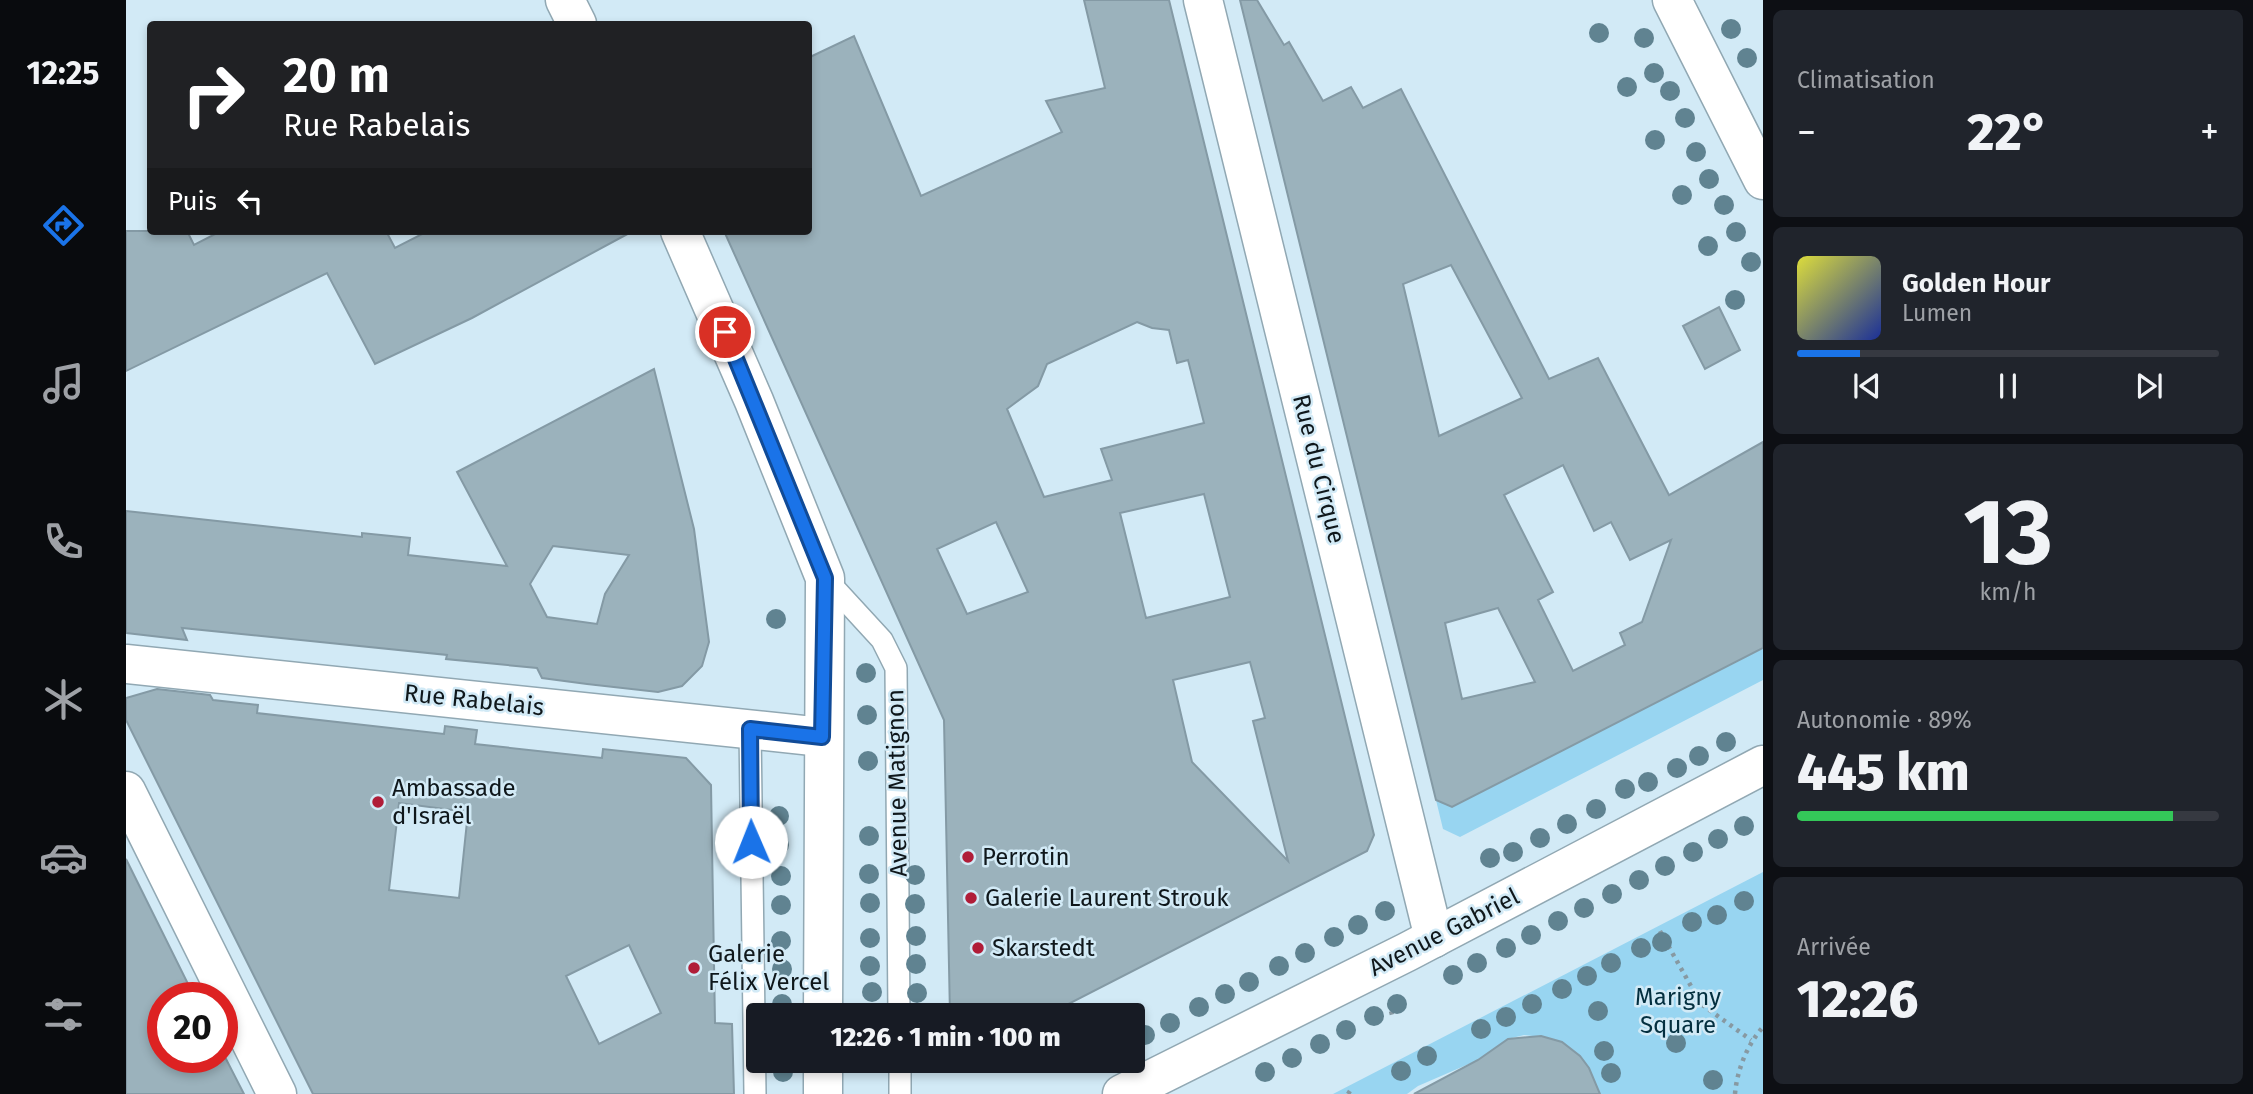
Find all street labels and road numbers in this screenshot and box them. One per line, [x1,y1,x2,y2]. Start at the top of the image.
street label: Rue du Cirque [1287,391,1351,547]
street label: Rue Rabelais [403,679,545,721]
street label: Avenue Matignon [881,689,913,877]
street label: Avenue Gabriel [1364,882,1524,982]

